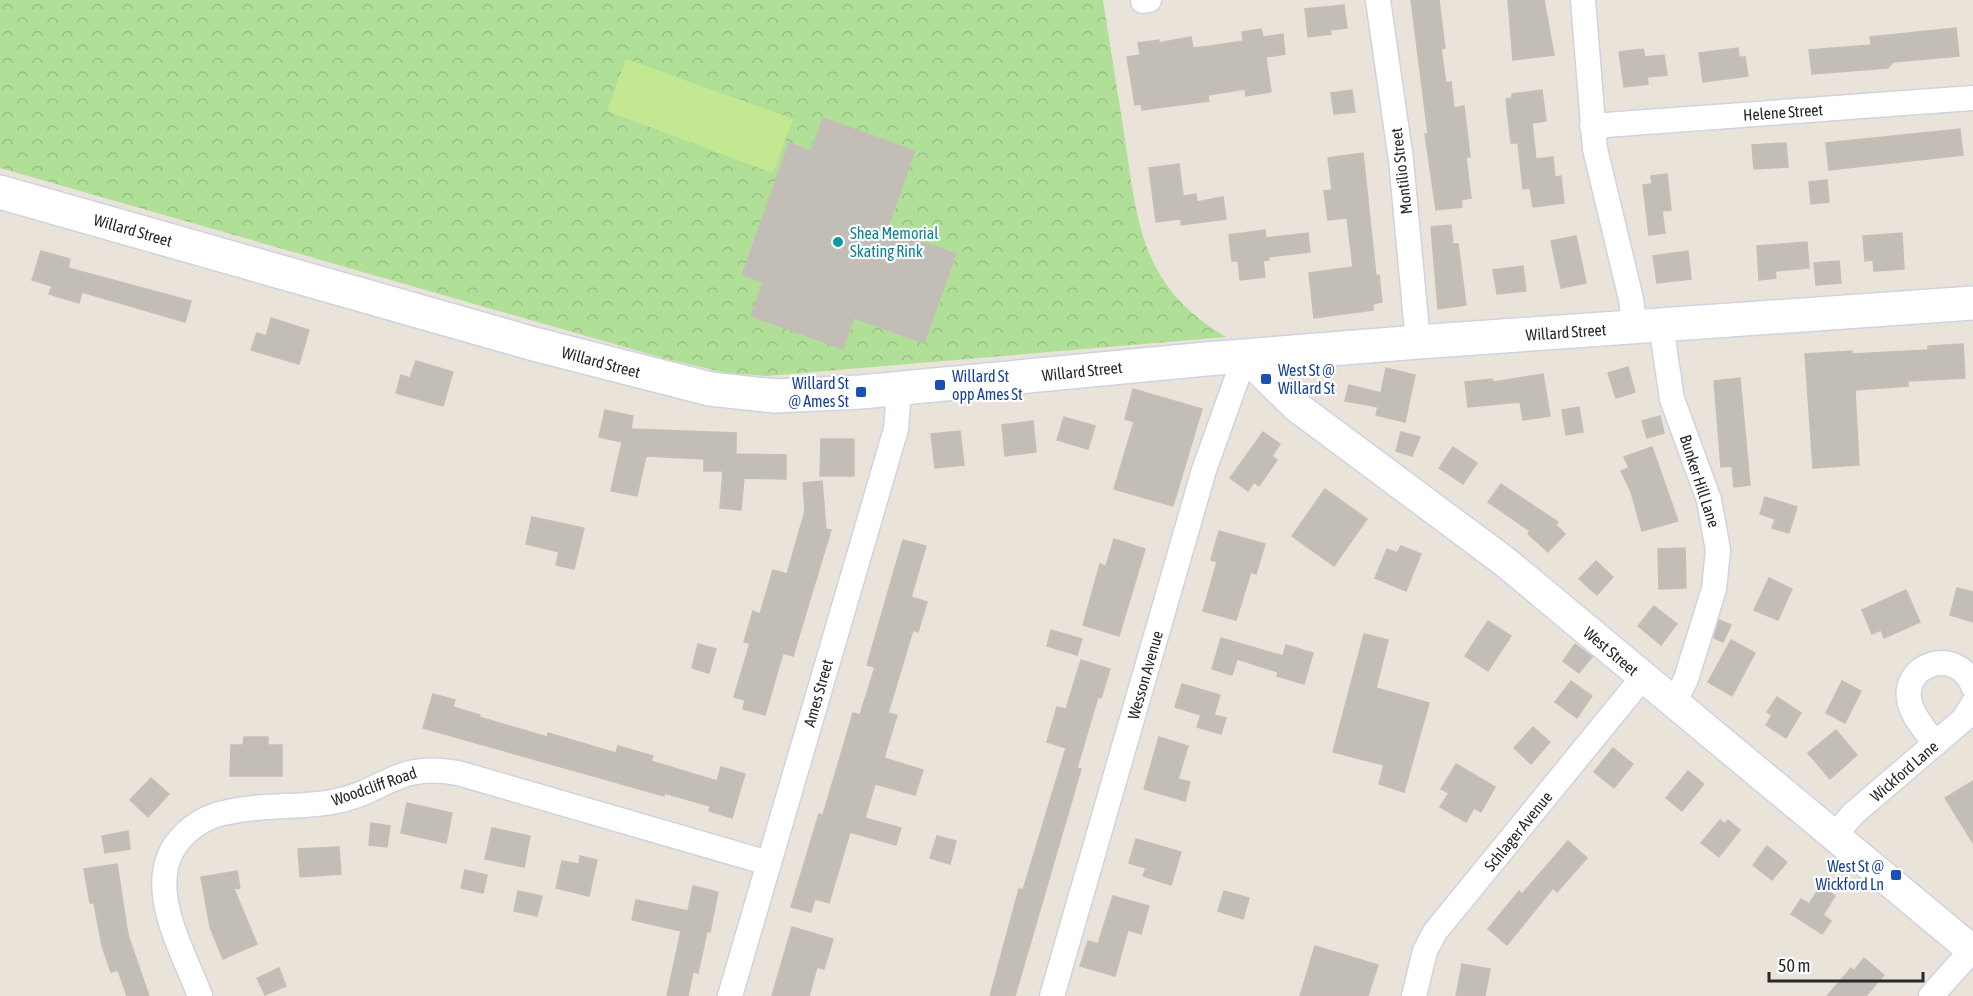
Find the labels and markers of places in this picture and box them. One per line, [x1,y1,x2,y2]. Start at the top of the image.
place label: Shea Memorial Skating Rink [850,224,939,261]
marker: Shea Memorial Skating Rink [831,235,845,249]
place label: West St @ Willard St [1278,361,1335,397]
place label: Willard St opp Ames St [952,367,1023,404]
marker: West St @ Willard St [1259,372,1273,386]
place label: Willard St @ Ames St [789,374,849,410]
marker: Willard St opp Ames St [933,378,947,392]
marker: Willard St @ Ames St [854,385,868,399]
place label: West St @ Wickford Ln [1815,857,1884,893]
marker: West St @ Wickford Ln [1889,868,1903,882]

